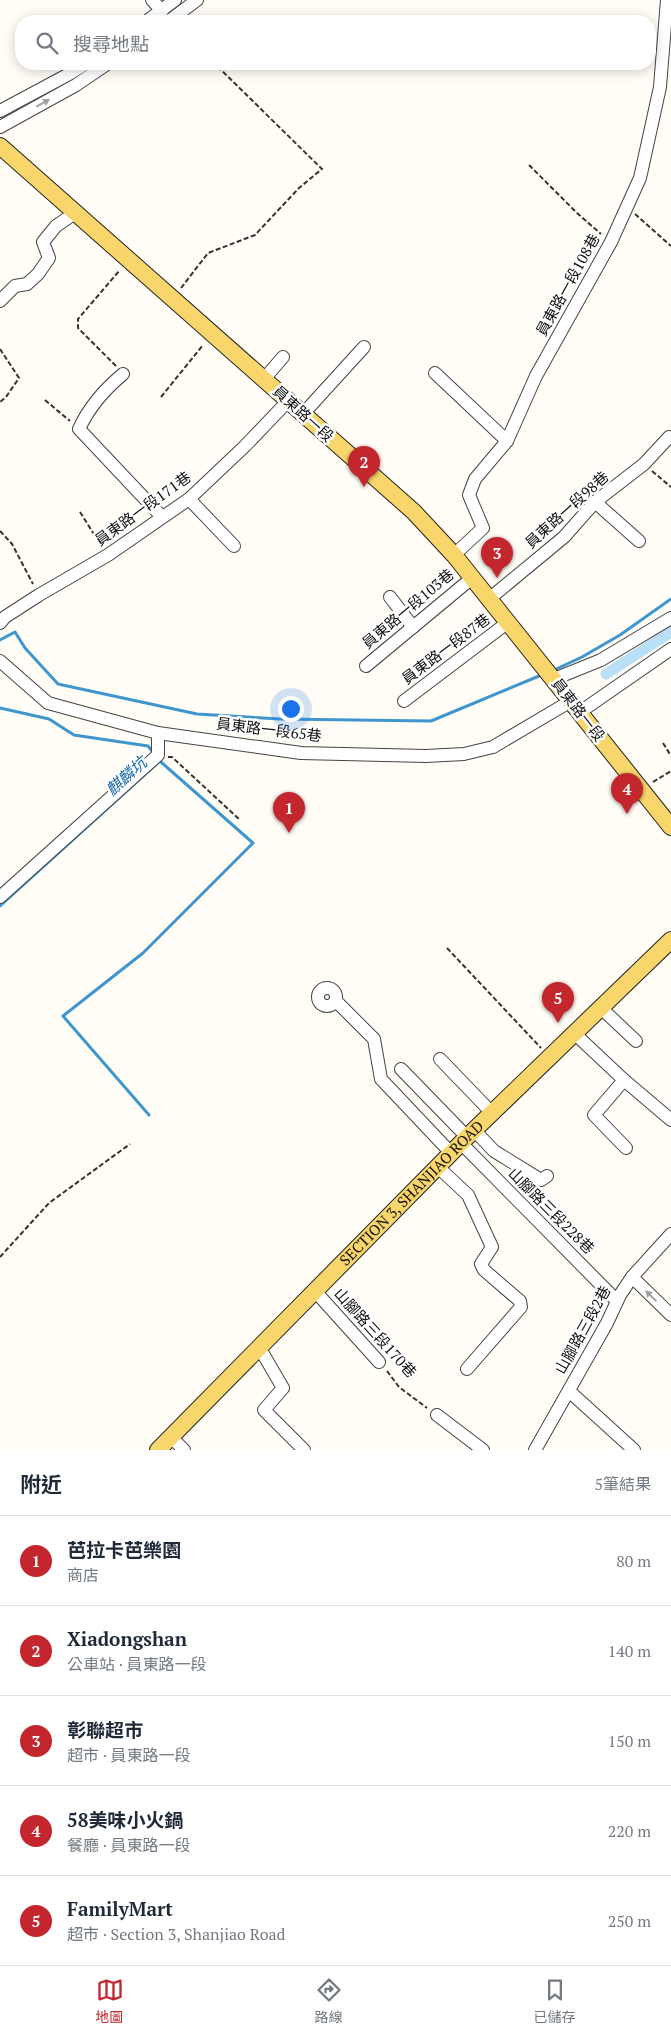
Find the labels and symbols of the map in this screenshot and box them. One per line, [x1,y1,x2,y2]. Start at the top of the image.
one-way arrow [35,99,50,107]
street label: 員東路一段108巷 [531,230,604,339]
street label: 員東路一段 [269,381,338,446]
pin: 2 [348,446,380,487]
street label: 員東路一段98巷 [520,466,612,552]
street label: 員東路一段171巷 [90,467,194,550]
pin: 3 [481,537,513,578]
street label: 員東路一段103巷 [357,564,457,653]
street label: 員東路一段87巷 [397,608,494,688]
street label: 員東路一段 [548,674,610,745]
your location [278,696,304,722]
street label: 員東路一段65巷 [215,713,323,745]
water label: 麒麟坑 [101,750,153,800]
pin: 4 [611,773,643,814]
pin: 1 [273,792,305,833]
pin: 5 [542,982,574,1023]
street label: SECTION 3, SHANJIAO ROAD [335,1115,487,1269]
street label: 山腳路三段228巷 [504,1163,599,1258]
street label: 山腳路三段2巷 [550,1282,615,1377]
street label: 山腳路三段170巷 [330,1283,421,1381]
one-way arrow [646,1290,658,1302]

